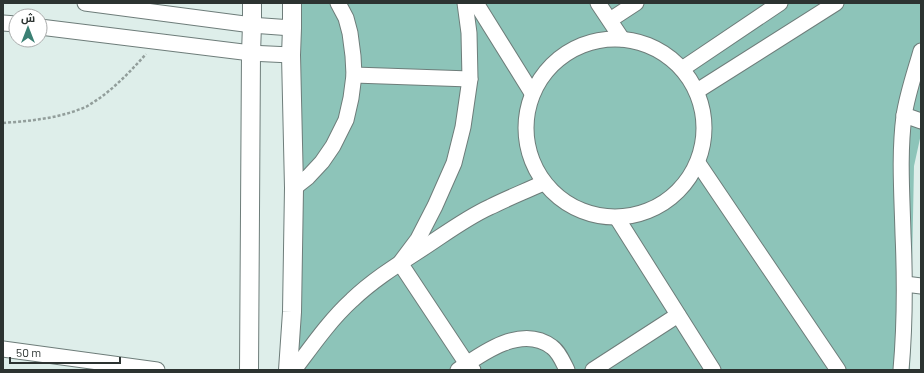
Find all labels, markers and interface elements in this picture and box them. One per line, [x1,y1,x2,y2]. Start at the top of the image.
north arrow [8,8,48,48]
text: ش [21,11,35,25]
scale bar [10,339,120,365]
text: 50 m [16,345,41,359]

